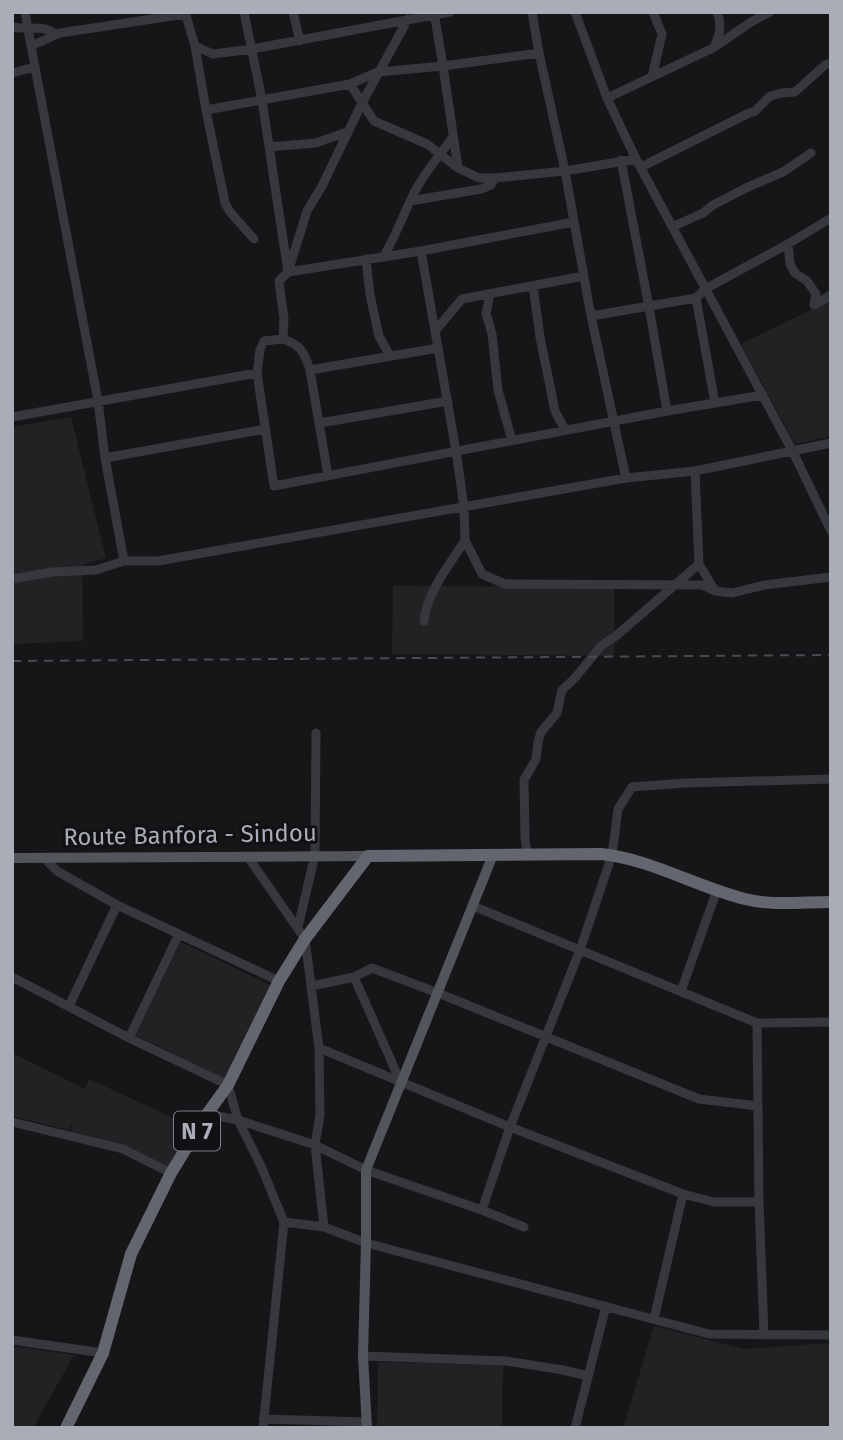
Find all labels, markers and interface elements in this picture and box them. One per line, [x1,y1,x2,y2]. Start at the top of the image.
street label: Route Banfora - Sindou [63,819,317,851]
road number: N 7 [174,1112,220,1150]

